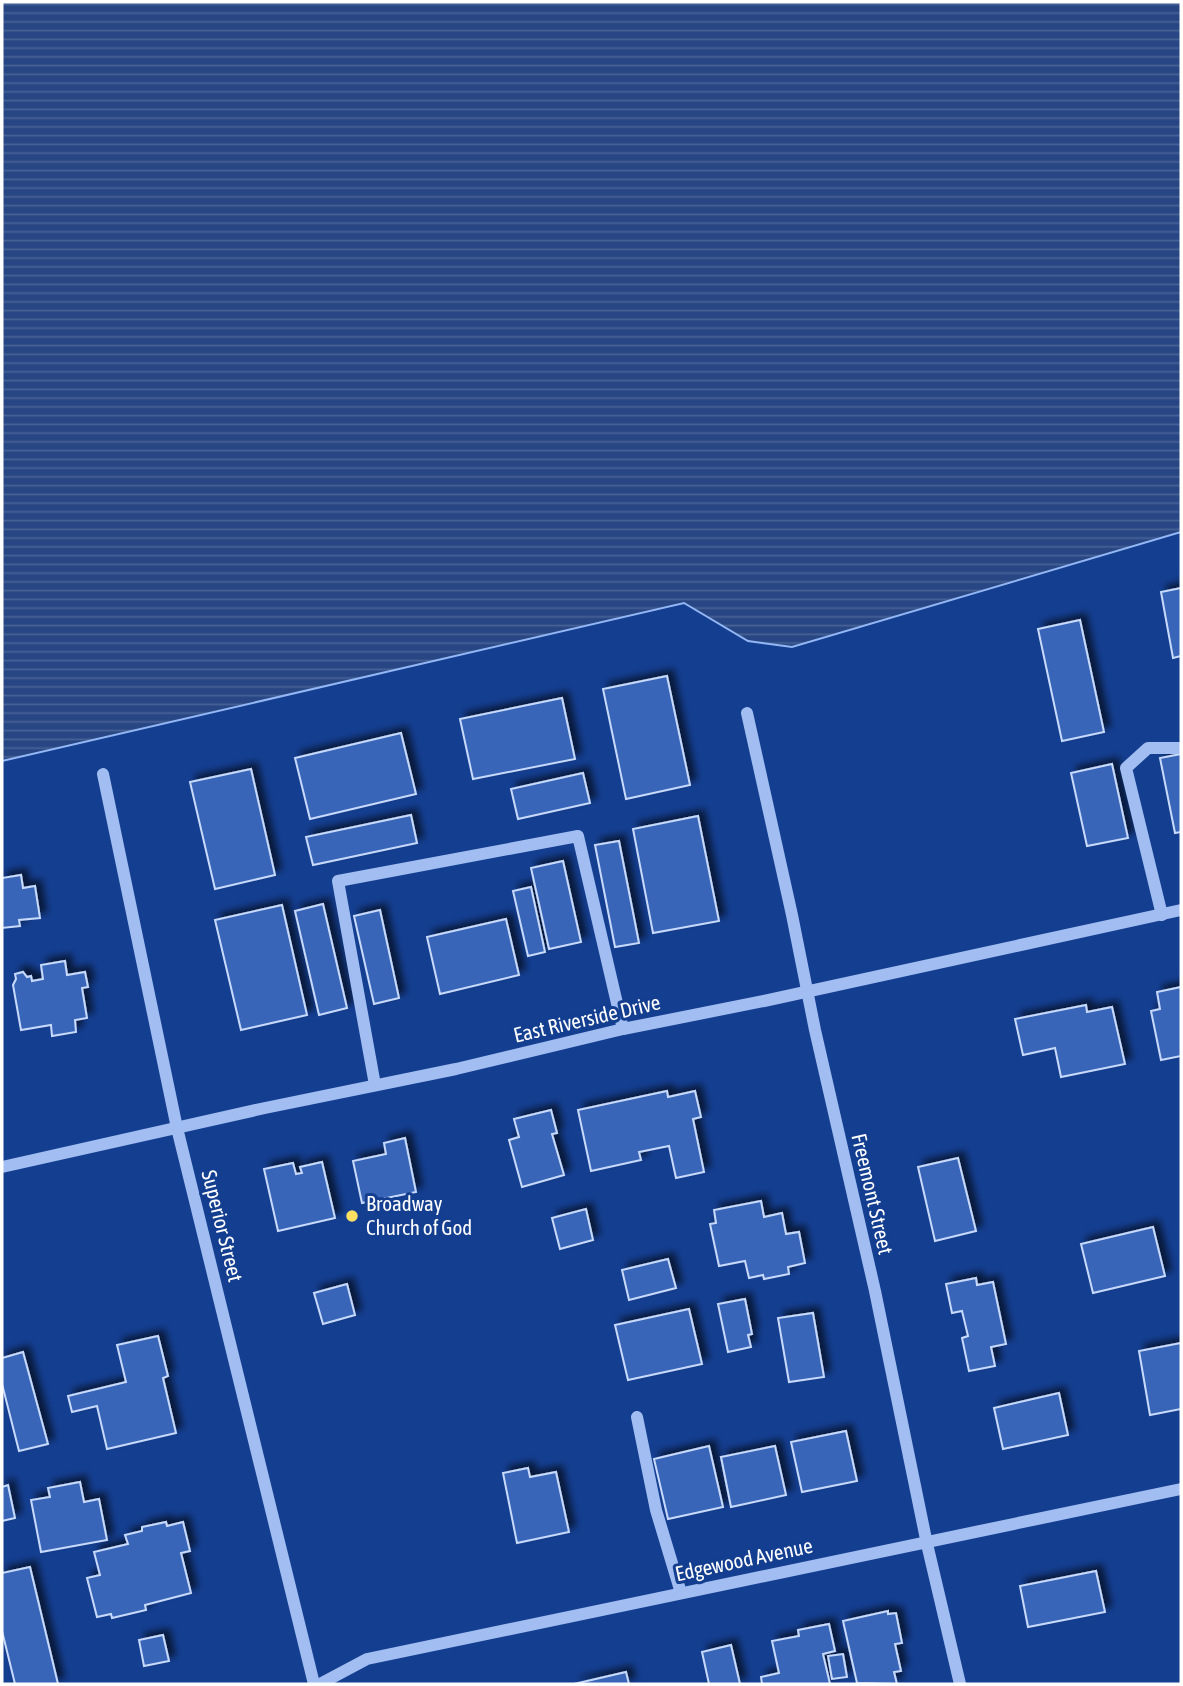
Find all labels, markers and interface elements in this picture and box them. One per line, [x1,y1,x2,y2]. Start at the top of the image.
street label: East Riverside Drive [511,989,663,1047]
street label: Freemont Street [847,1131,899,1257]
street label: Superior Street [197,1167,248,1284]
place label: Broadway Church of God [366,1191,472,1239]
marker: Broadway Church of God [344,1208,360,1224]
street label: Edgewood Avenue [673,1533,815,1585]

